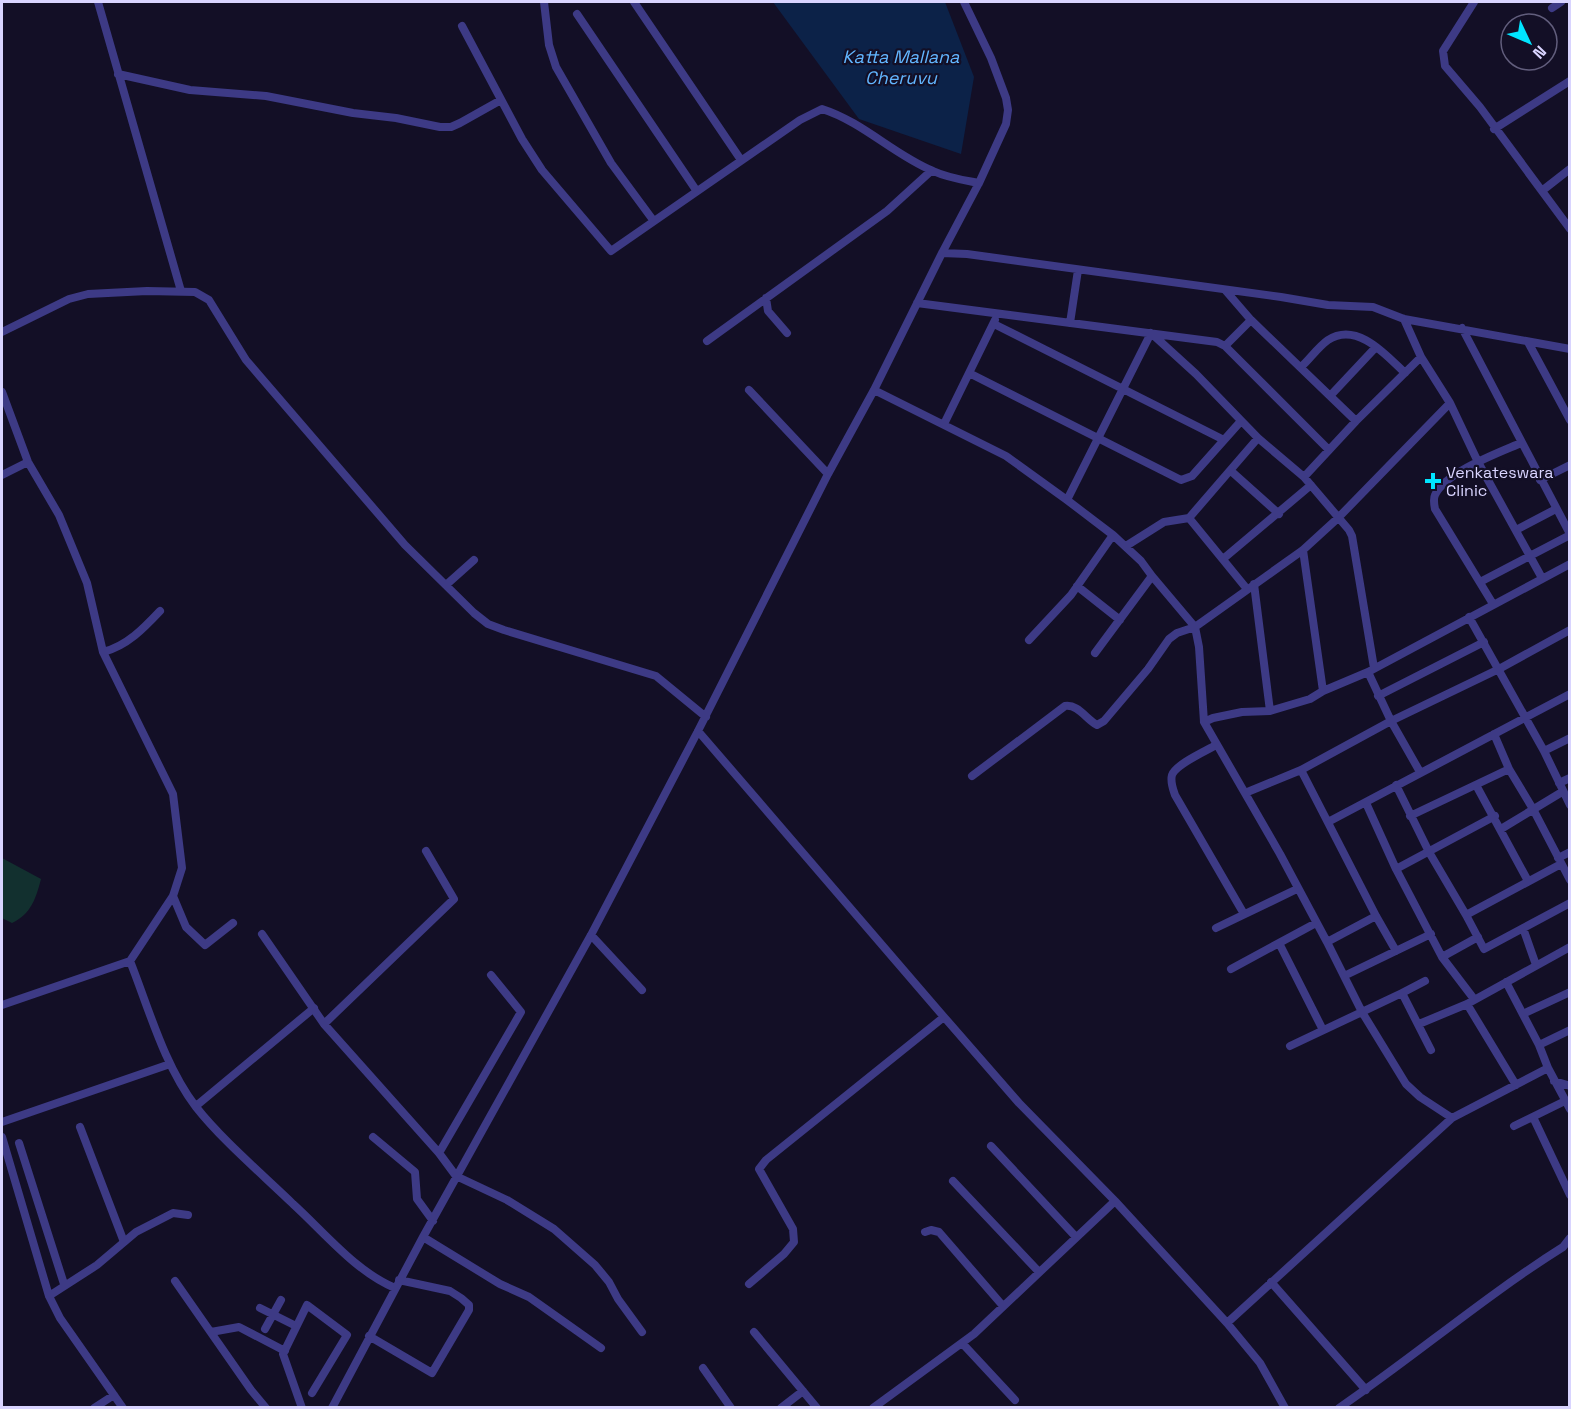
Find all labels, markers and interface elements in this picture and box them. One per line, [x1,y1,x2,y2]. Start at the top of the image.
north arrow [1499,12,1559,72]
text: N [1528,41,1551,63]
water label: Katta Mallana Cheruvu [843,45,960,89]
place label: Venkateswara Clinic [1446,462,1553,501]
marker: Venkateswara Clinic [1424,472,1442,490]

